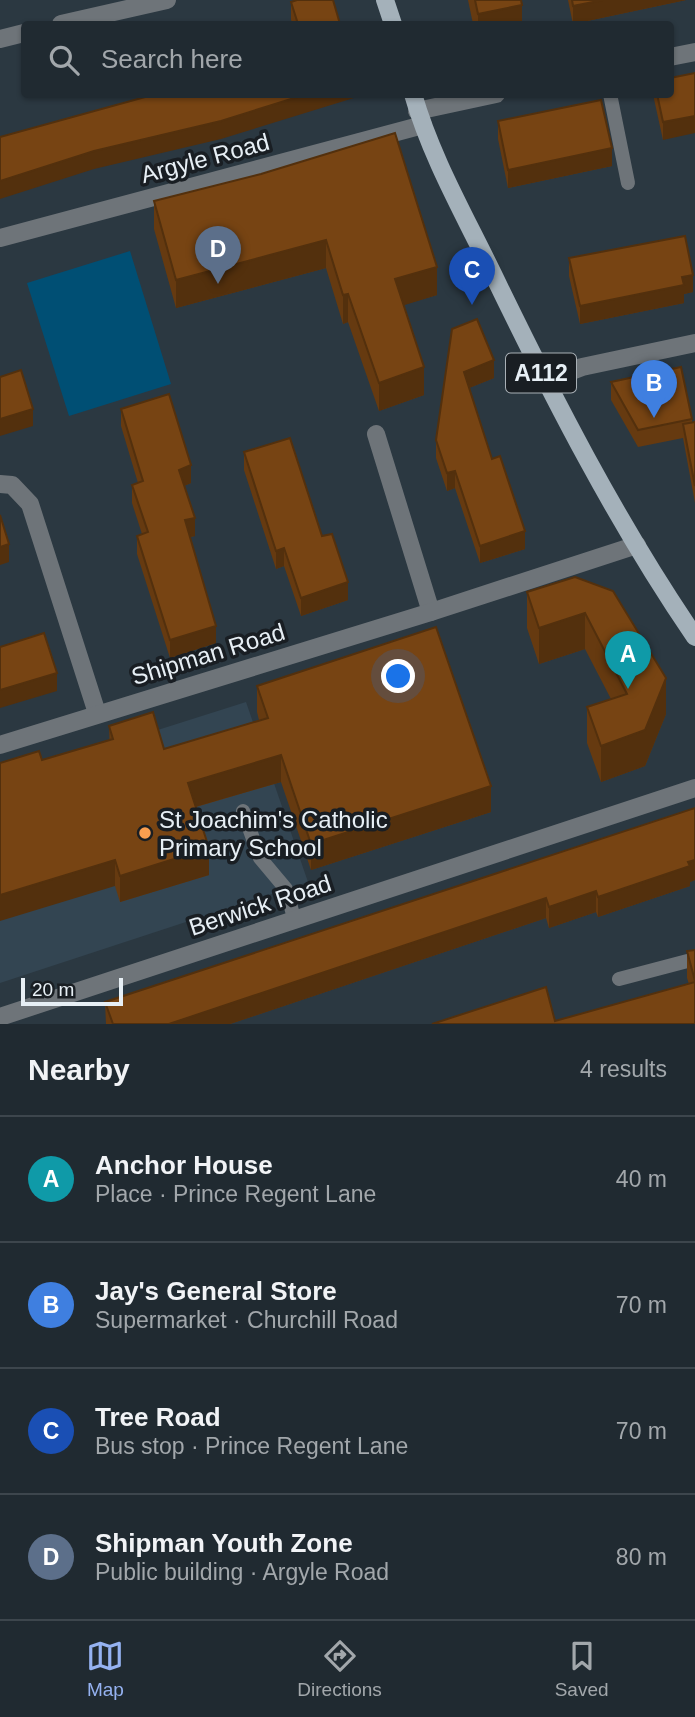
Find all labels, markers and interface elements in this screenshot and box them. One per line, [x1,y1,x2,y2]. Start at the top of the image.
search box [21,21,674,98]
icon: search [45,41,83,79]
text: Search here [101,44,243,74]
street label: Argyle Road [138,128,272,188]
pin: D [195,226,241,284]
pin: C [449,247,495,305]
road number: A112 [506,354,576,392]
pin: B [631,360,677,418]
street label: Shipman Road [128,618,288,690]
pin: A [605,631,651,689]
your location [381,659,415,693]
place label: St Joachim's Catholic Primary School [159,806,388,861]
marker: St Joachim's Catholic Primary School [137,825,153,841]
street label: Berwick Road [185,869,335,941]
scale bar [21,975,122,1007]
text: 20 m [32,979,74,1000]
text: Nearby [28,1053,130,1086]
text: 4 results [580,1056,667,1082]
text: Anchor House [95,1150,273,1180]
text: A [43,1166,59,1192]
text: 40 m [616,1166,667,1192]
text: Place · Prince Regent Lane [95,1181,376,1207]
text: Jay's General Store [95,1276,337,1306]
text: B [43,1292,59,1318]
text: 70 m [616,1292,667,1318]
text: Supermarket · Churchill Road [95,1307,398,1333]
text: Tree Road [95,1402,221,1432]
text: C [43,1418,59,1444]
text: 70 m [616,1418,667,1444]
text: Bus stop · Prince Regent Lane [95,1433,408,1459]
text: Shipman Youth Zone [95,1528,353,1558]
text: D [43,1544,59,1570]
text: 80 m [616,1544,667,1570]
text: Public building · Argyle Road [95,1559,389,1585]
tab: Map [86,1637,124,1701]
tab: Directions [297,1637,382,1701]
tab: Saved [555,1637,609,1701]

